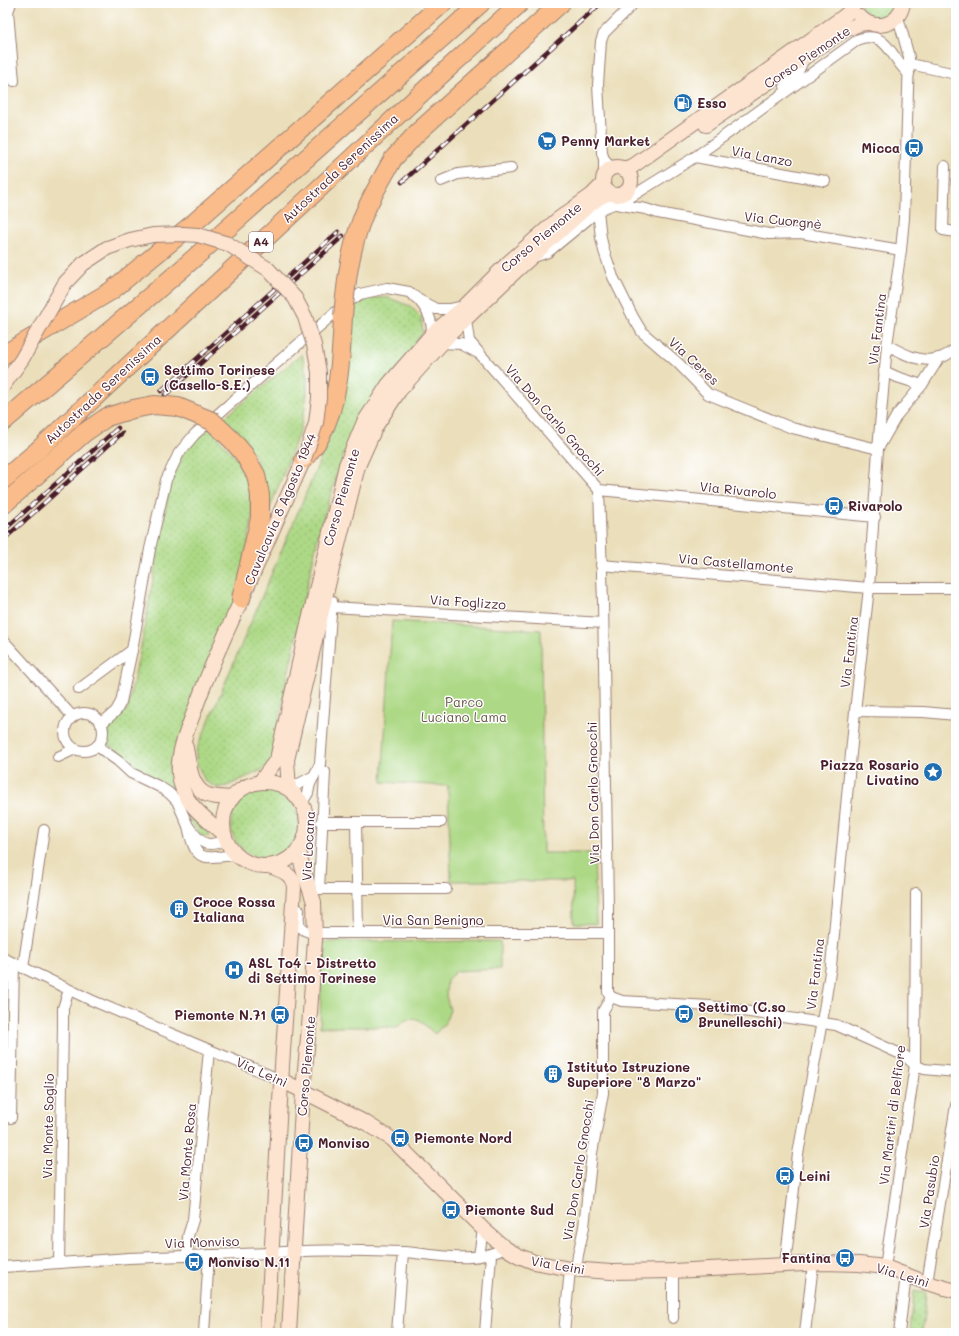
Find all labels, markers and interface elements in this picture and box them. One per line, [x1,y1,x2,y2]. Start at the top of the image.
street label: Corso Piemonte [760,21,853,92]
fuel station icon: Esso [672,92,694,114]
place label: Esso [697,94,726,111]
street label: Autostrada Serenissima [278,109,401,226]
supermarket icon: Penny Market [536,130,558,152]
place label: Penny Market [561,132,650,150]
bus stop icon: Micca [903,137,925,159]
place label: Micca [862,139,900,156]
street label: Via Lanzo [730,141,794,170]
street label: Corso Piemonte [497,198,585,275]
street label: Via Cuorgnè [743,207,823,232]
road number: A4 [249,232,273,252]
street label: Via Fantina [864,292,889,366]
street label: Autostrada Serenissima [41,330,164,447]
street label: Via Ceres [666,333,723,388]
street label: Via Don Carlo Gnocchi [502,360,609,479]
place label: Settimo Torinese (Casello-S.E.) [164,361,275,393]
bus stop icon: Settimo Torinese (Casello-S.E.) [139,366,161,388]
street label: Cavalcavia 8 Agosto 1944 [240,430,319,587]
street label: Corso Piemonte [318,446,363,548]
street label: Via Rivarolo [699,477,778,502]
bus stop icon: Rivarolo [823,495,845,517]
place label: Rivarolo [848,497,903,514]
street label: Via Castellamonte [678,549,794,576]
street label: Via Foglizzo [429,590,507,613]
street label: Via Fantina [836,615,861,689]
park label: Parco Luciano Lama [421,693,507,725]
street label: Via Don Carlo Gnocchi [583,721,602,865]
place label: Piazza Rosario Livatino [820,756,919,788]
place icon: Piazza Rosario Livatino [922,761,944,783]
street label: Via Locana [297,810,318,881]
place label: Croce Rossa Italiana [193,893,276,925]
building icon: Croce Rossa Italiana [168,898,190,920]
street label: Via San Benigno [382,911,484,928]
street label: Via Fantina [802,937,827,1011]
place label: ASL To4 - Distretto di Settimo Torinese [248,954,377,986]
hospital icon: ASL To4 - Distretto di Settimo Torinese [223,959,245,981]
place label: Settimo (C.so Brunelleschi) [698,998,786,1030]
bus stop icon: Settimo (C.so Brunelleschi) [673,1003,695,1025]
bus stop icon: Piemonte N.71 [269,1004,291,1026]
place label: Piemonte N.71 [174,1006,266,1023]
street label: Corso Piemonte [293,1015,318,1117]
street label: Via Martiri di Belfiore [874,1044,909,1186]
street label: Via Leinì [234,1053,291,1090]
place label: Istituto Istruzione Superiore "8 Marzo" [567,1058,701,1090]
building icon: Istituto Istruzione Superiore "8 Marzo" [542,1063,564,1085]
street label: Via Monte Soglio [38,1073,57,1179]
street label: Via Don Carlo Gnocchi [558,1098,597,1242]
street label: Via Monte Rosa [174,1102,199,1202]
bus stop icon: Piemonte Nord [389,1127,411,1149]
place label: Piemonte Nord [414,1129,512,1146]
bus stop icon: Monviso [293,1132,315,1154]
place label: Monviso [318,1134,370,1151]
street label: Via Pasubio [914,1154,943,1230]
bus stop icon: Leini [774,1165,796,1187]
place label: Leini [799,1167,831,1184]
bus stop icon: Piemonte Sud [440,1199,462,1221]
place label: Piemonte Sud [465,1201,554,1218]
street label: Via Monviso [164,1232,240,1251]
bus stop icon: Fantina [834,1247,856,1269]
place label: Fantina [782,1249,831,1266]
bus stop icon: Monviso N.11 [183,1251,205,1273]
street label: Via Leinì [530,1251,587,1278]
place label: Monviso N.11 [208,1253,290,1270]
street label: Via Leinì [874,1258,932,1291]

